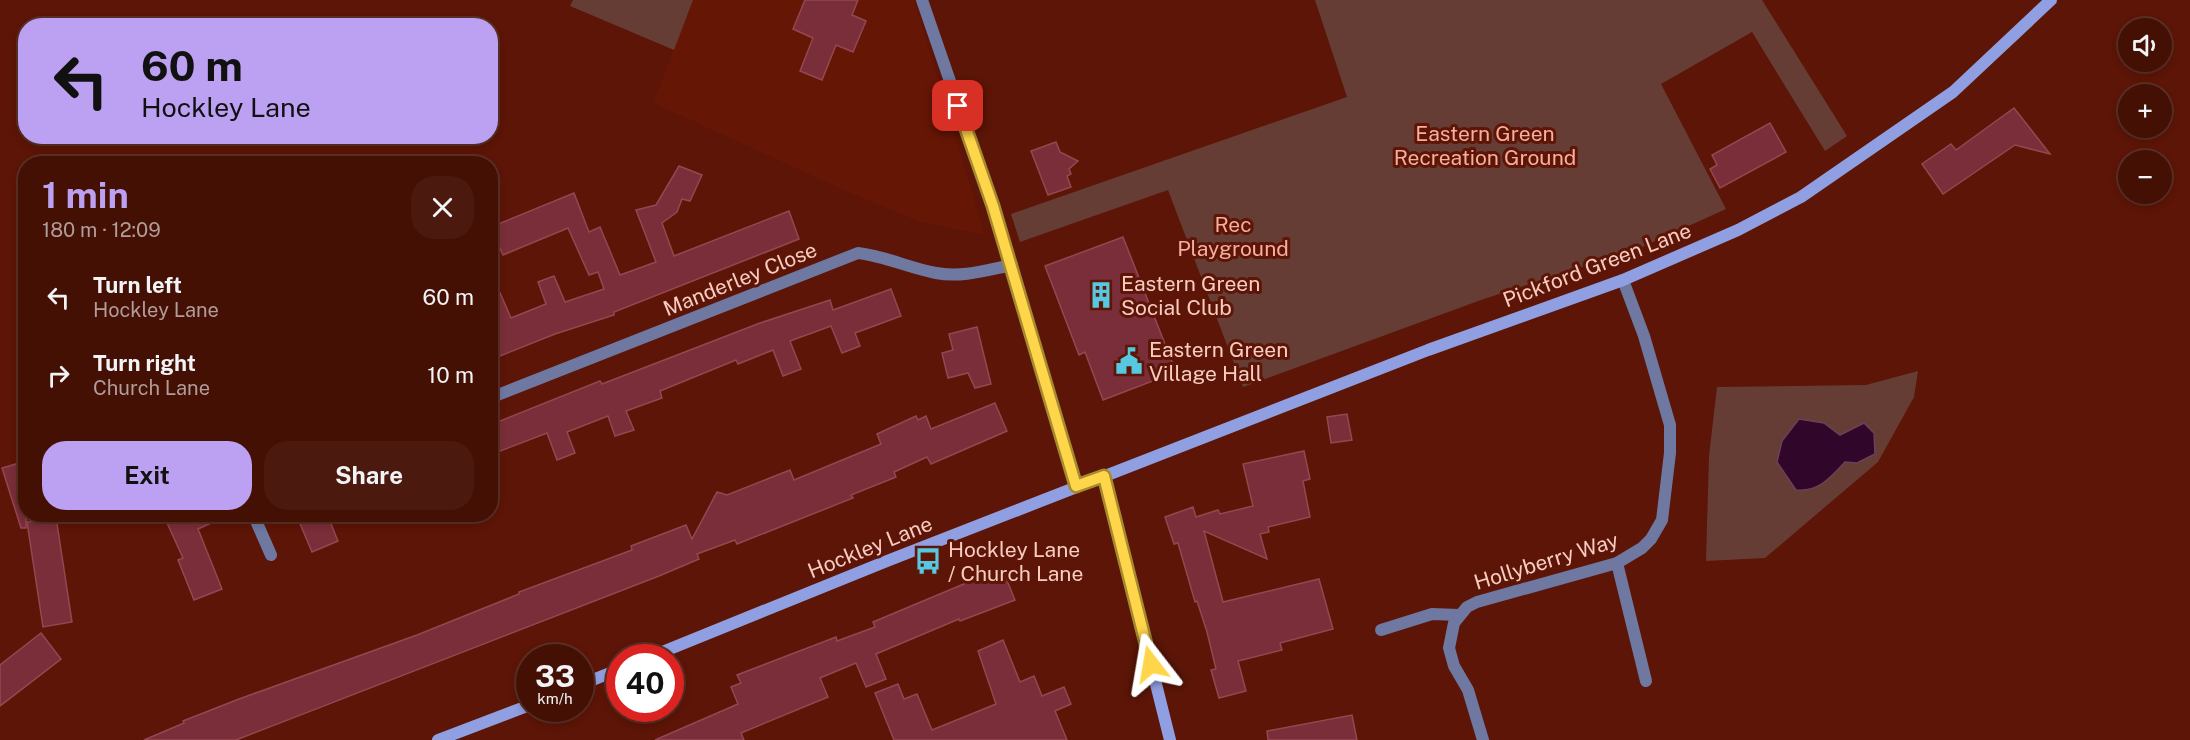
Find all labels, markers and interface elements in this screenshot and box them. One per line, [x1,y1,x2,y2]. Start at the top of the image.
map controls [2118,18,2172,204]
button: sound [2118,18,2172,72]
text: 60 m [141,41,243,90]
icon: left [42,42,120,120]
pin [932,80,983,131]
button: + [2118,84,2172,138]
icon: arrive [941,89,974,122]
text: Hockley Lane [141,91,311,123]
park label: Eastern Green Recreation Ground [1394,121,1576,170]
button: − [2118,150,2172,204]
text: 1 min [42,174,129,216]
button: close [411,176,474,239]
park label: Rec Playground [1177,212,1289,261]
text: 180 m · 12:09 [42,218,161,242]
street label: Pickford Green Lane [1499,218,1695,312]
street label: Manderley Close [660,237,820,321]
place label: Eastern Green Social Club [1121,271,1260,320]
text: Turn left [93,272,182,298]
building icon: Eastern Green Social Club [1086,280,1116,310]
icon: left [42,281,75,314]
text: 60 m [423,284,474,310]
text: Hockley Lane [93,298,219,322]
place label: Eastern Green Village Hall [1149,337,1288,386]
public building icon: Eastern Green Village Hall [1114,346,1144,376]
text: Turn right [93,350,196,376]
icon: right [42,359,75,392]
text: 10 m [427,362,474,388]
text: Church Lane [93,376,210,400]
button: Exit [42,441,252,510]
button: Share [264,441,474,510]
street label: Hockley Lane [804,511,936,583]
street label: Hollyberry Way [1471,527,1621,595]
place label: Hockley Lane / Church Lane [948,537,1083,586]
bus stop icon: Hockley Lane / Church Lane [913,546,943,576]
position arrow [1119,632,1183,696]
speed limit sign: 40 [606,644,684,722]
text: 33 [535,658,575,694]
text: km/h [537,690,573,707]

